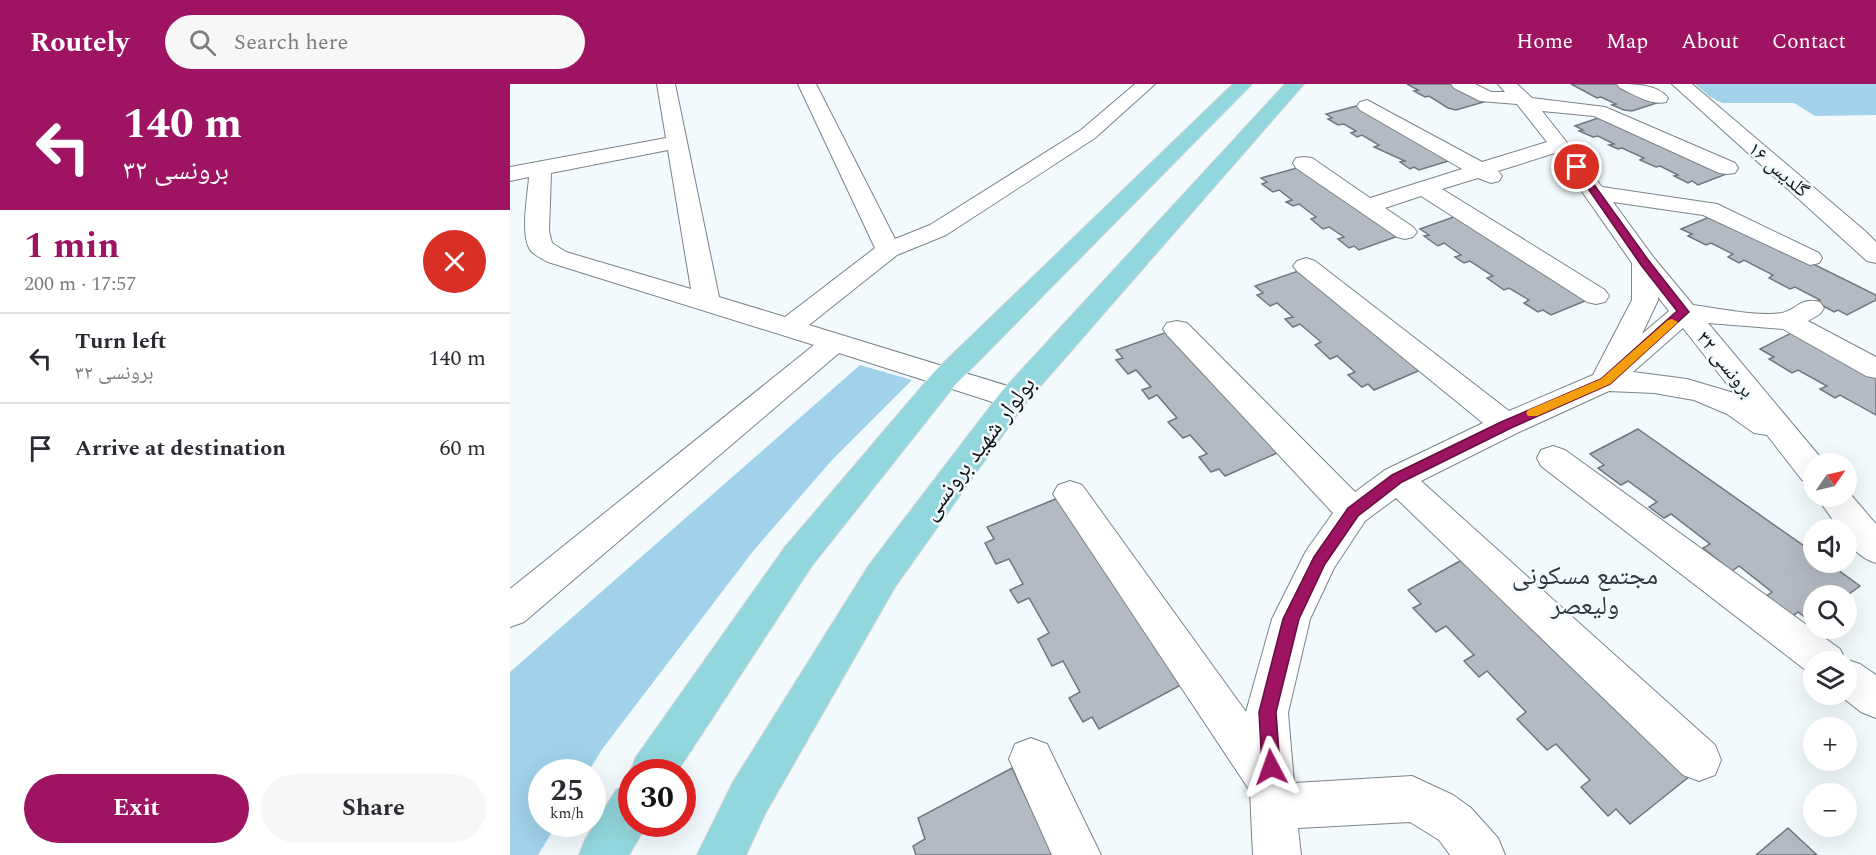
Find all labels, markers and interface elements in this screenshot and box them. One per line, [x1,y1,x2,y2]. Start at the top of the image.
search box [165,15,585,69]
text: Routely [30,21,129,64]
icon: search [186,26,219,59]
text: Search here [234,26,348,59]
text: Home [1516,26,1573,58]
text: Map [1606,26,1648,58]
text: About [1681,26,1739,58]
text: Contact [1772,26,1846,58]
text: 140 m [123,93,242,156]
icon: left [24,108,102,186]
street label: گلدیس ۱۶ [1741,135,1816,205]
pin [1551,141,1602,192]
text: برونسی ۳۲ [123,150,229,192]
icon: arrive [1560,150,1593,183]
text: 1 min [24,219,120,274]
button: close [423,230,486,293]
text: 200 m · 17:57 [24,269,136,299]
text: Turn left [75,325,167,358]
street label: برونسی ۳۲ [1689,325,1762,405]
icon: left [24,342,57,375]
text: 140 m [429,342,486,375]
text: برونسی ۳۲ [75,358,153,388]
street label: بولوار شهید برونسی [912,369,1045,528]
icon: arrive [24,432,57,465]
text: Arrive at destination [75,432,286,465]
text: 60 m [440,432,486,465]
north arrow [1803,453,1857,507]
map controls [1803,453,1857,837]
button: sound [1803,519,1857,573]
district label: مجتمع مسکونی ولیعصر [1512,556,1658,626]
button: search [1803,585,1857,639]
button: layers [1803,651,1857,705]
button: + [1803,717,1857,771]
position arrow [1239,735,1303,799]
speed limit sign: 30 [618,759,696,837]
text: 25 [550,768,584,814]
button: Exit [24,774,249,843]
button: Share [261,774,486,843]
button: − [1803,783,1857,837]
text: km/h [550,802,584,825]

